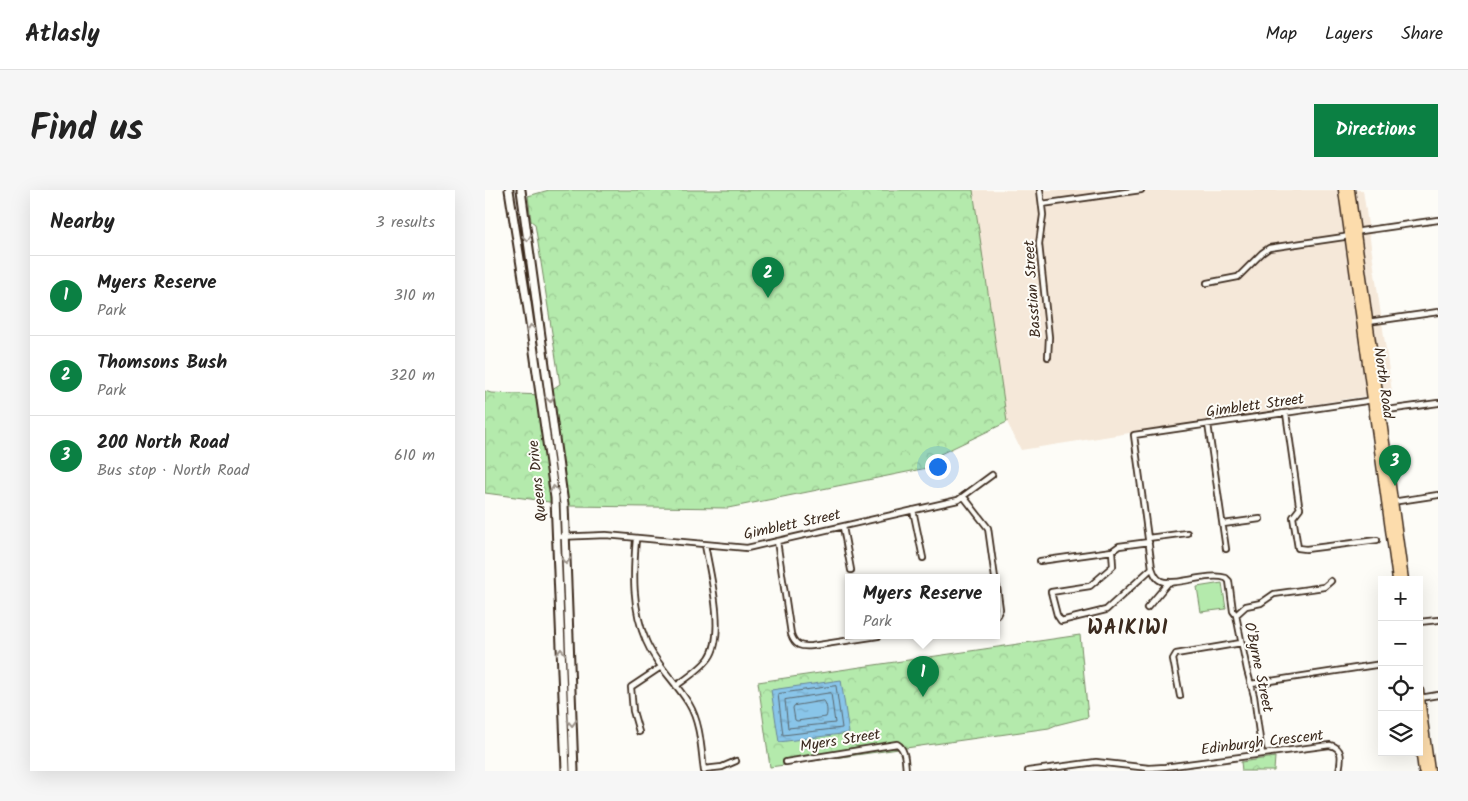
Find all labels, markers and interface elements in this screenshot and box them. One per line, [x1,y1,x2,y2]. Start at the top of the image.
text: Atlasly [25,15,100,54]
text: Map [1266,20,1297,49]
text: Layers [1325,20,1373,49]
text: Share [1401,20,1443,49]
text: Find us [30,102,143,158]
button: Directions [1314,104,1438,157]
text: Nearby [50,206,115,239]
text: 3 results [376,210,435,235]
one-way arrow [521,235,532,243]
street label: Basstian Street [1018,239,1048,339]
pin: 2 [752,257,784,298]
text: Myers Reserve [97,268,217,298]
text: 1 [64,283,68,308]
text: 310 m [394,283,435,308]
text: Park [97,298,126,323]
one-way arrow [526,323,537,331]
street label: North Road [1366,346,1400,421]
text: Thomsons Bush [97,348,227,378]
text: 2 [61,363,71,388]
text: 320 m [389,363,435,388]
text: Park [97,378,126,403]
street label: Gimblett Street [1205,387,1306,425]
one-way arrow [544,395,554,404]
text: 200 North Road [97,428,229,458]
street label: Queens Drive [522,439,554,523]
text: 3 [62,443,70,468]
text: 610 m [394,443,435,468]
pin: 3 [1379,445,1411,486]
your location [925,454,951,480]
text: Bus stop · North Road [97,458,249,483]
one-way arrow [549,484,559,493]
street label: Gimblett Street [741,503,843,547]
one-way arrow [561,558,571,565]
popup [845,574,1000,639]
map controls [1378,576,1423,756]
button: + [1378,576,1423,621]
text: Myers Reserve [863,579,982,609]
text: Park [863,609,892,634]
district label: WAIKIWI [1087,613,1169,645]
street label: O'Byrne Street [1237,620,1279,715]
button: − [1378,621,1423,666]
one-way arrow [555,648,566,656]
pin: 1 [907,656,939,697]
button: locate [1378,666,1423,711]
button: layers [1378,711,1423,756]
one-way arrow [566,719,577,727]
street label: Myers Street [798,723,882,759]
street label: Edinburgh Crescent [1199,724,1325,762]

